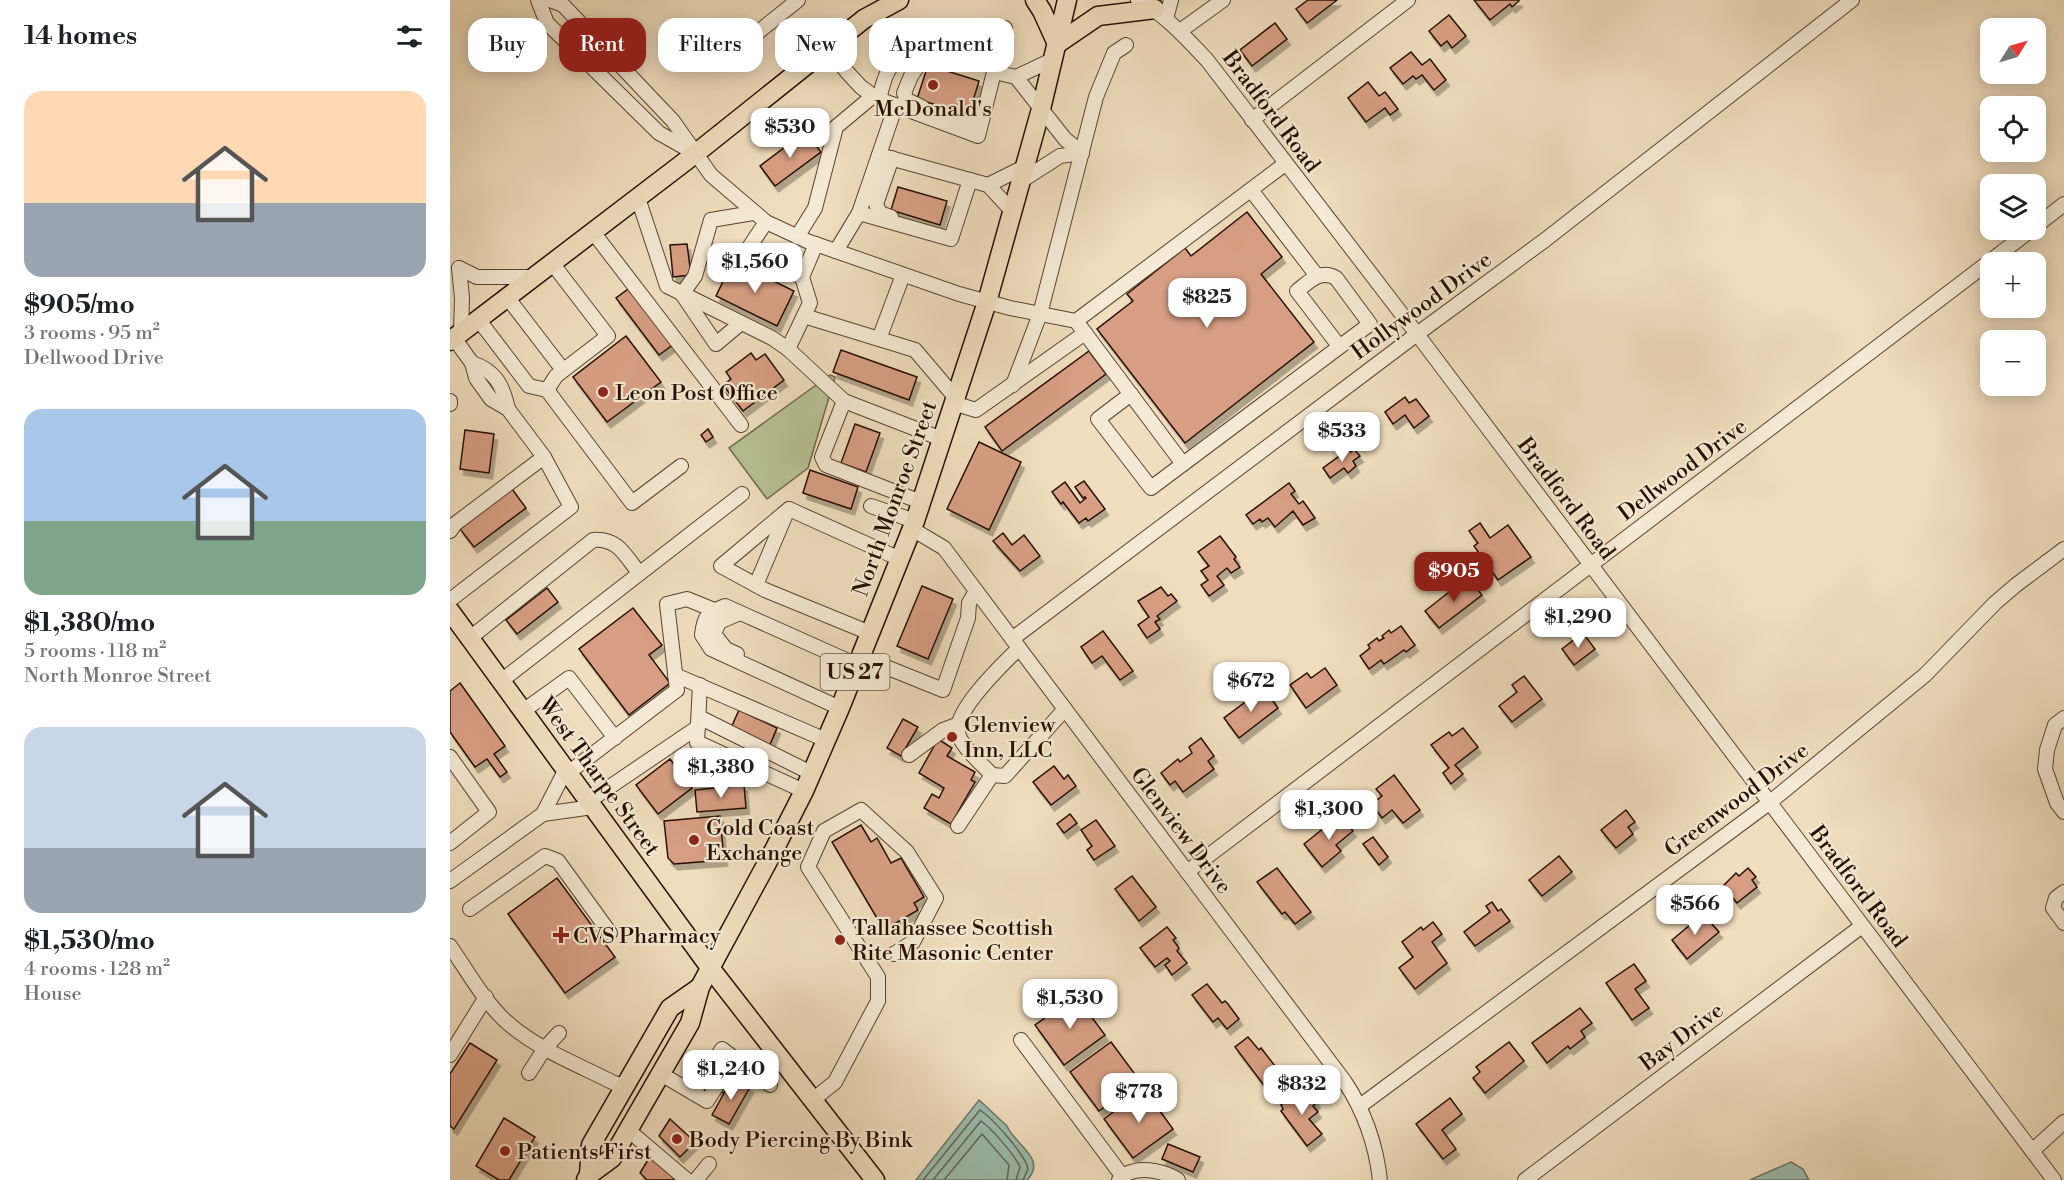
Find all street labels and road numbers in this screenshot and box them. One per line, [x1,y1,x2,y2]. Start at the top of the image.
street label: Bradford Road [1216,45,1326,179]
street label: Hollywood Drive [1347,246,1497,366]
street label: North Monroe Street [847,397,943,600]
street label: Dellwood Drive [1613,413,1752,527]
street label: Bradford Road [1511,432,1621,566]
road number: US 27 [820,654,890,690]
street label: West Tharpe Street [532,692,665,862]
street label: Greenwood Drive [1659,737,1814,863]
street label: Glenview Drive [1124,762,1237,900]
street label: Bradford Road [1803,820,1913,954]
street label: Bay Drive [1634,997,1729,1078]

